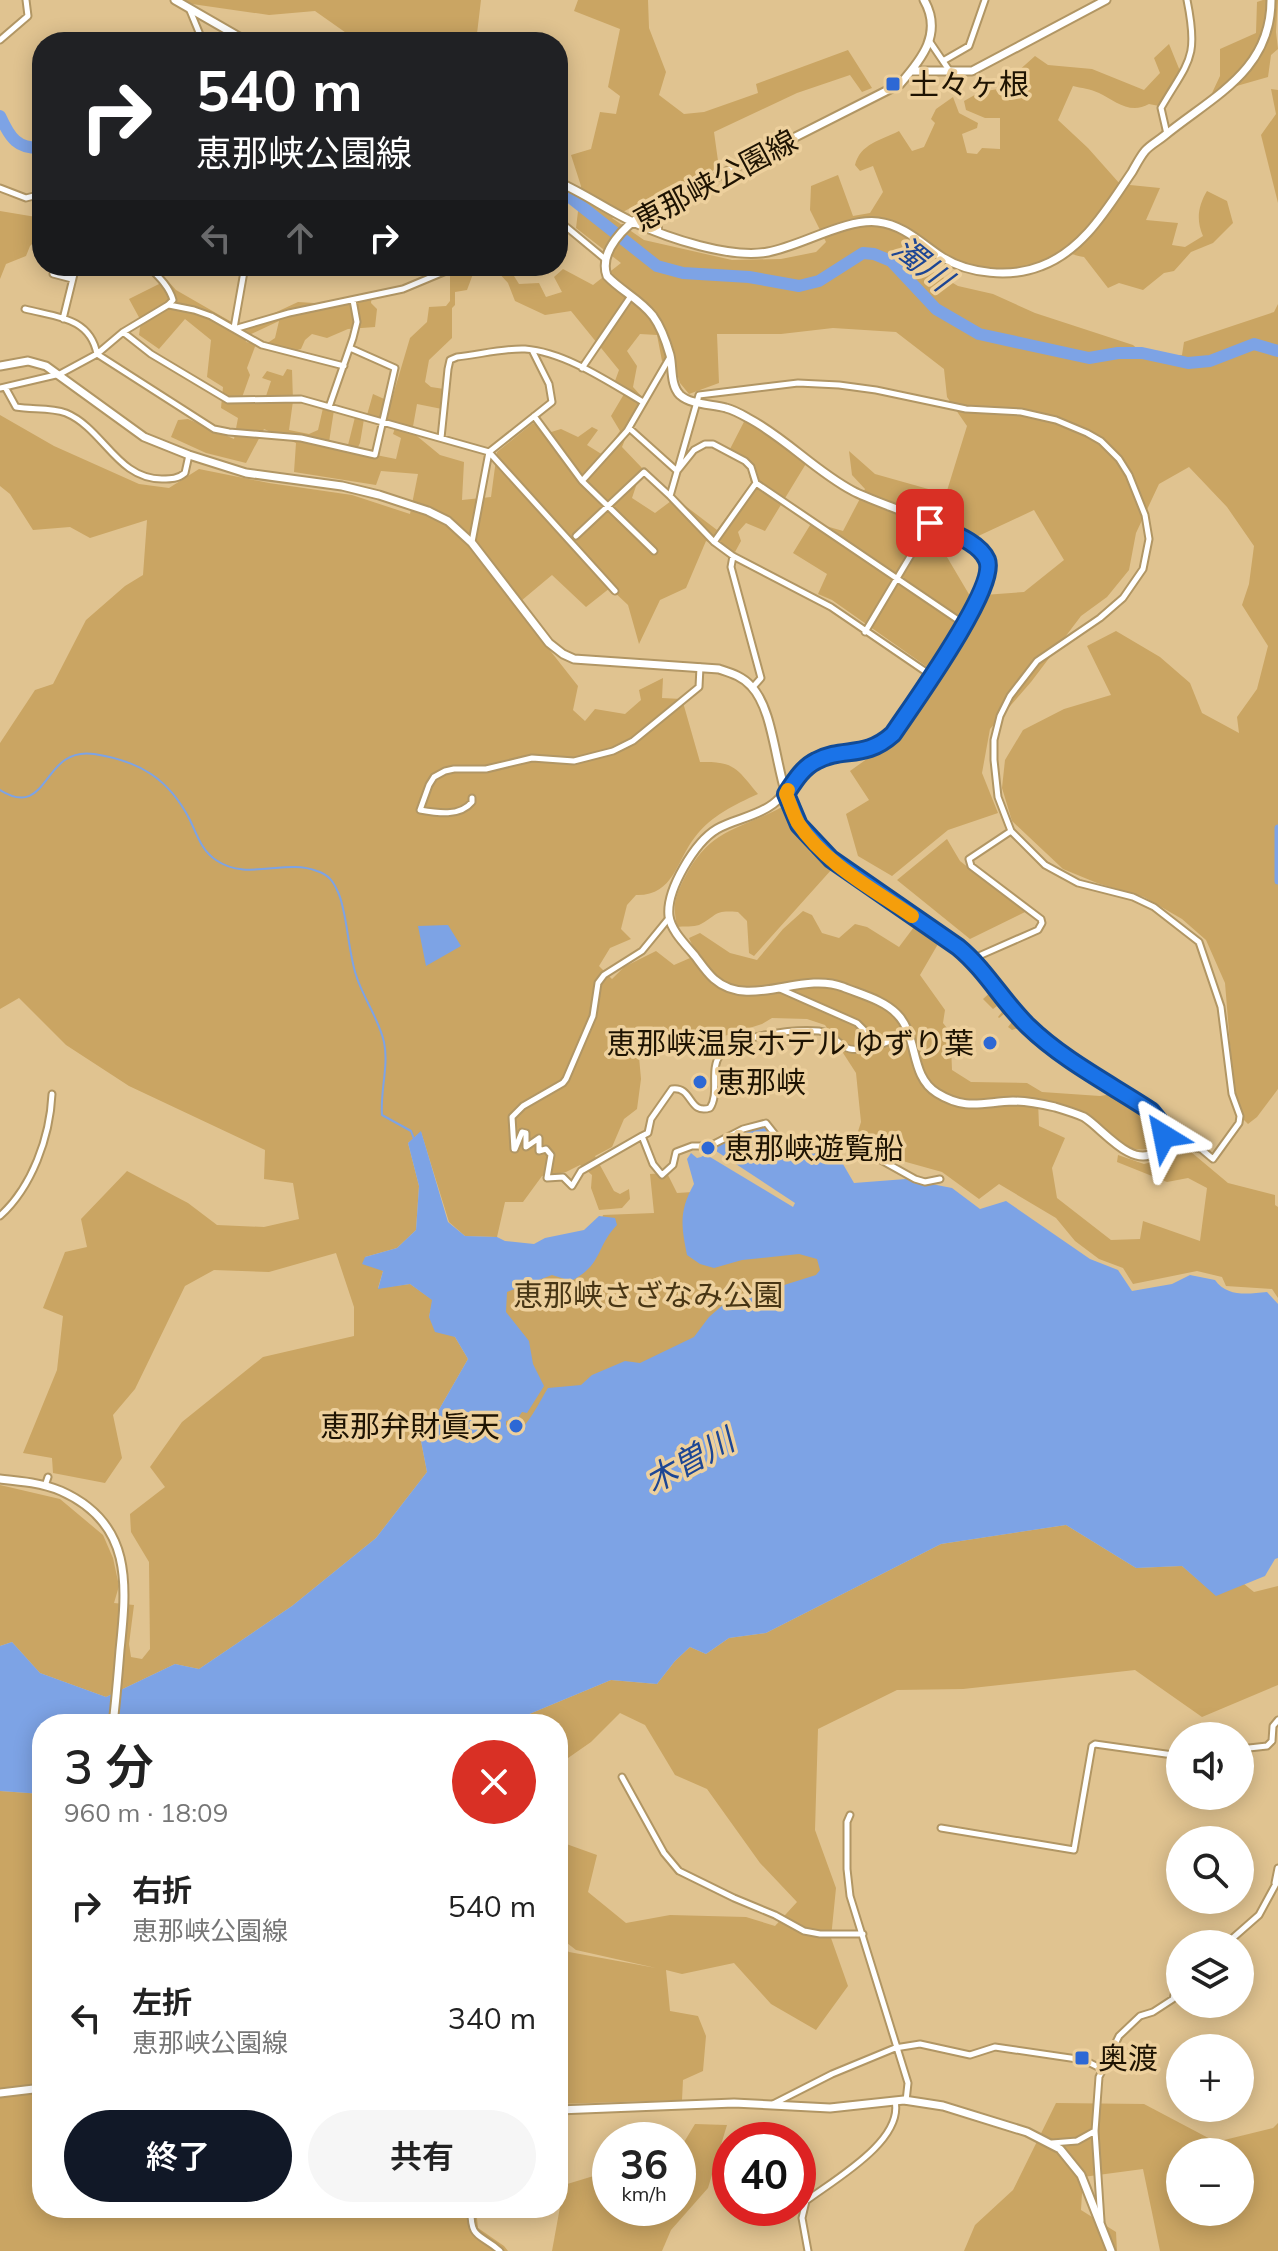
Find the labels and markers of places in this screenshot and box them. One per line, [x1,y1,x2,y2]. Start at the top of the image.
place label: 土々ヶ根 [909,65,1029,103]
marker: 土々ヶ根 [884,75,902,93]
pin [896,489,964,557]
place label: 恵那峡温泉ホテル ゆずり葉 [606,1024,974,1062]
marker: 恵那峡温泉ホテル ゆずり葉 [981,1034,999,1052]
place label: 恵那峡 [716,1063,806,1101]
marker: 恵那峡 [691,1073,709,1091]
place label: 恵那峡遊覧船 [724,1129,904,1167]
marker: 恵那峡遊覧船 [699,1139,717,1157]
place label: 恵那弁財眞天 [320,1407,500,1445]
marker: 恵那弁財眞天 [507,1417,525,1435]
place label: 奥渡 [1098,2039,1158,2077]
marker: 奥渡 [1073,2049,1091,2067]

